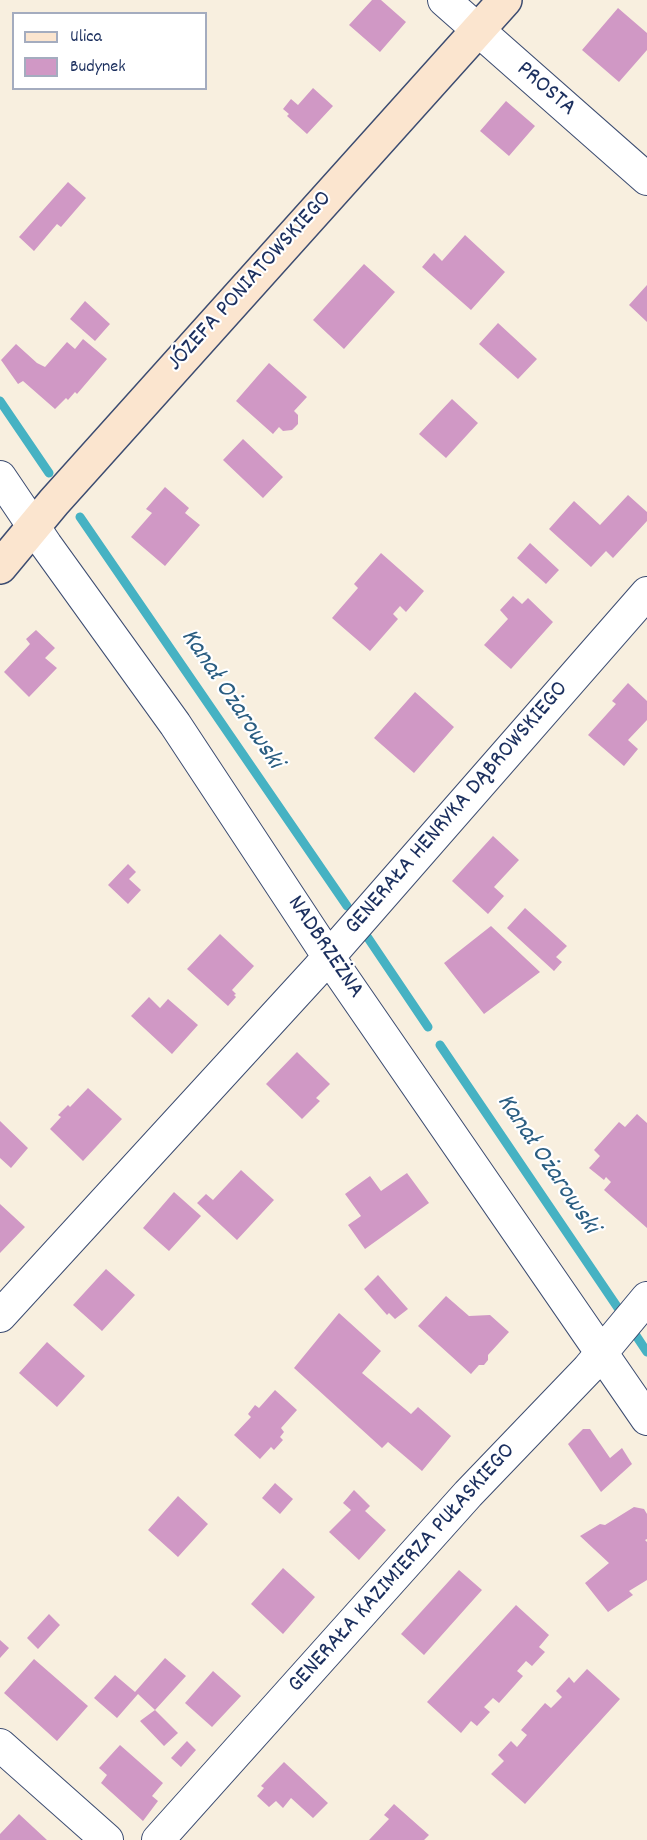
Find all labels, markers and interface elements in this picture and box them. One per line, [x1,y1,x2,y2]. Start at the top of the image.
legend [12,12,207,90]
text: Ulica [70,25,102,50]
text: Budynek [70,55,126,80]
street label: PROSTA [509,56,581,124]
street label: JÓZEFA PONIATOWSKIEGO [162,186,340,378]
water label: Kanał Ożarowski [172,624,288,776]
street label: GENERAŁA HENRYKA DĄBROWSKIEGO [340,676,576,942]
street label: NADBRZEŻNA [279,891,369,1005]
water label: Kanał Ożarowski [488,1089,604,1241]
street label: GENERAŁA KAZIMIERZA PUŁASKIEGO [283,1438,523,1700]

